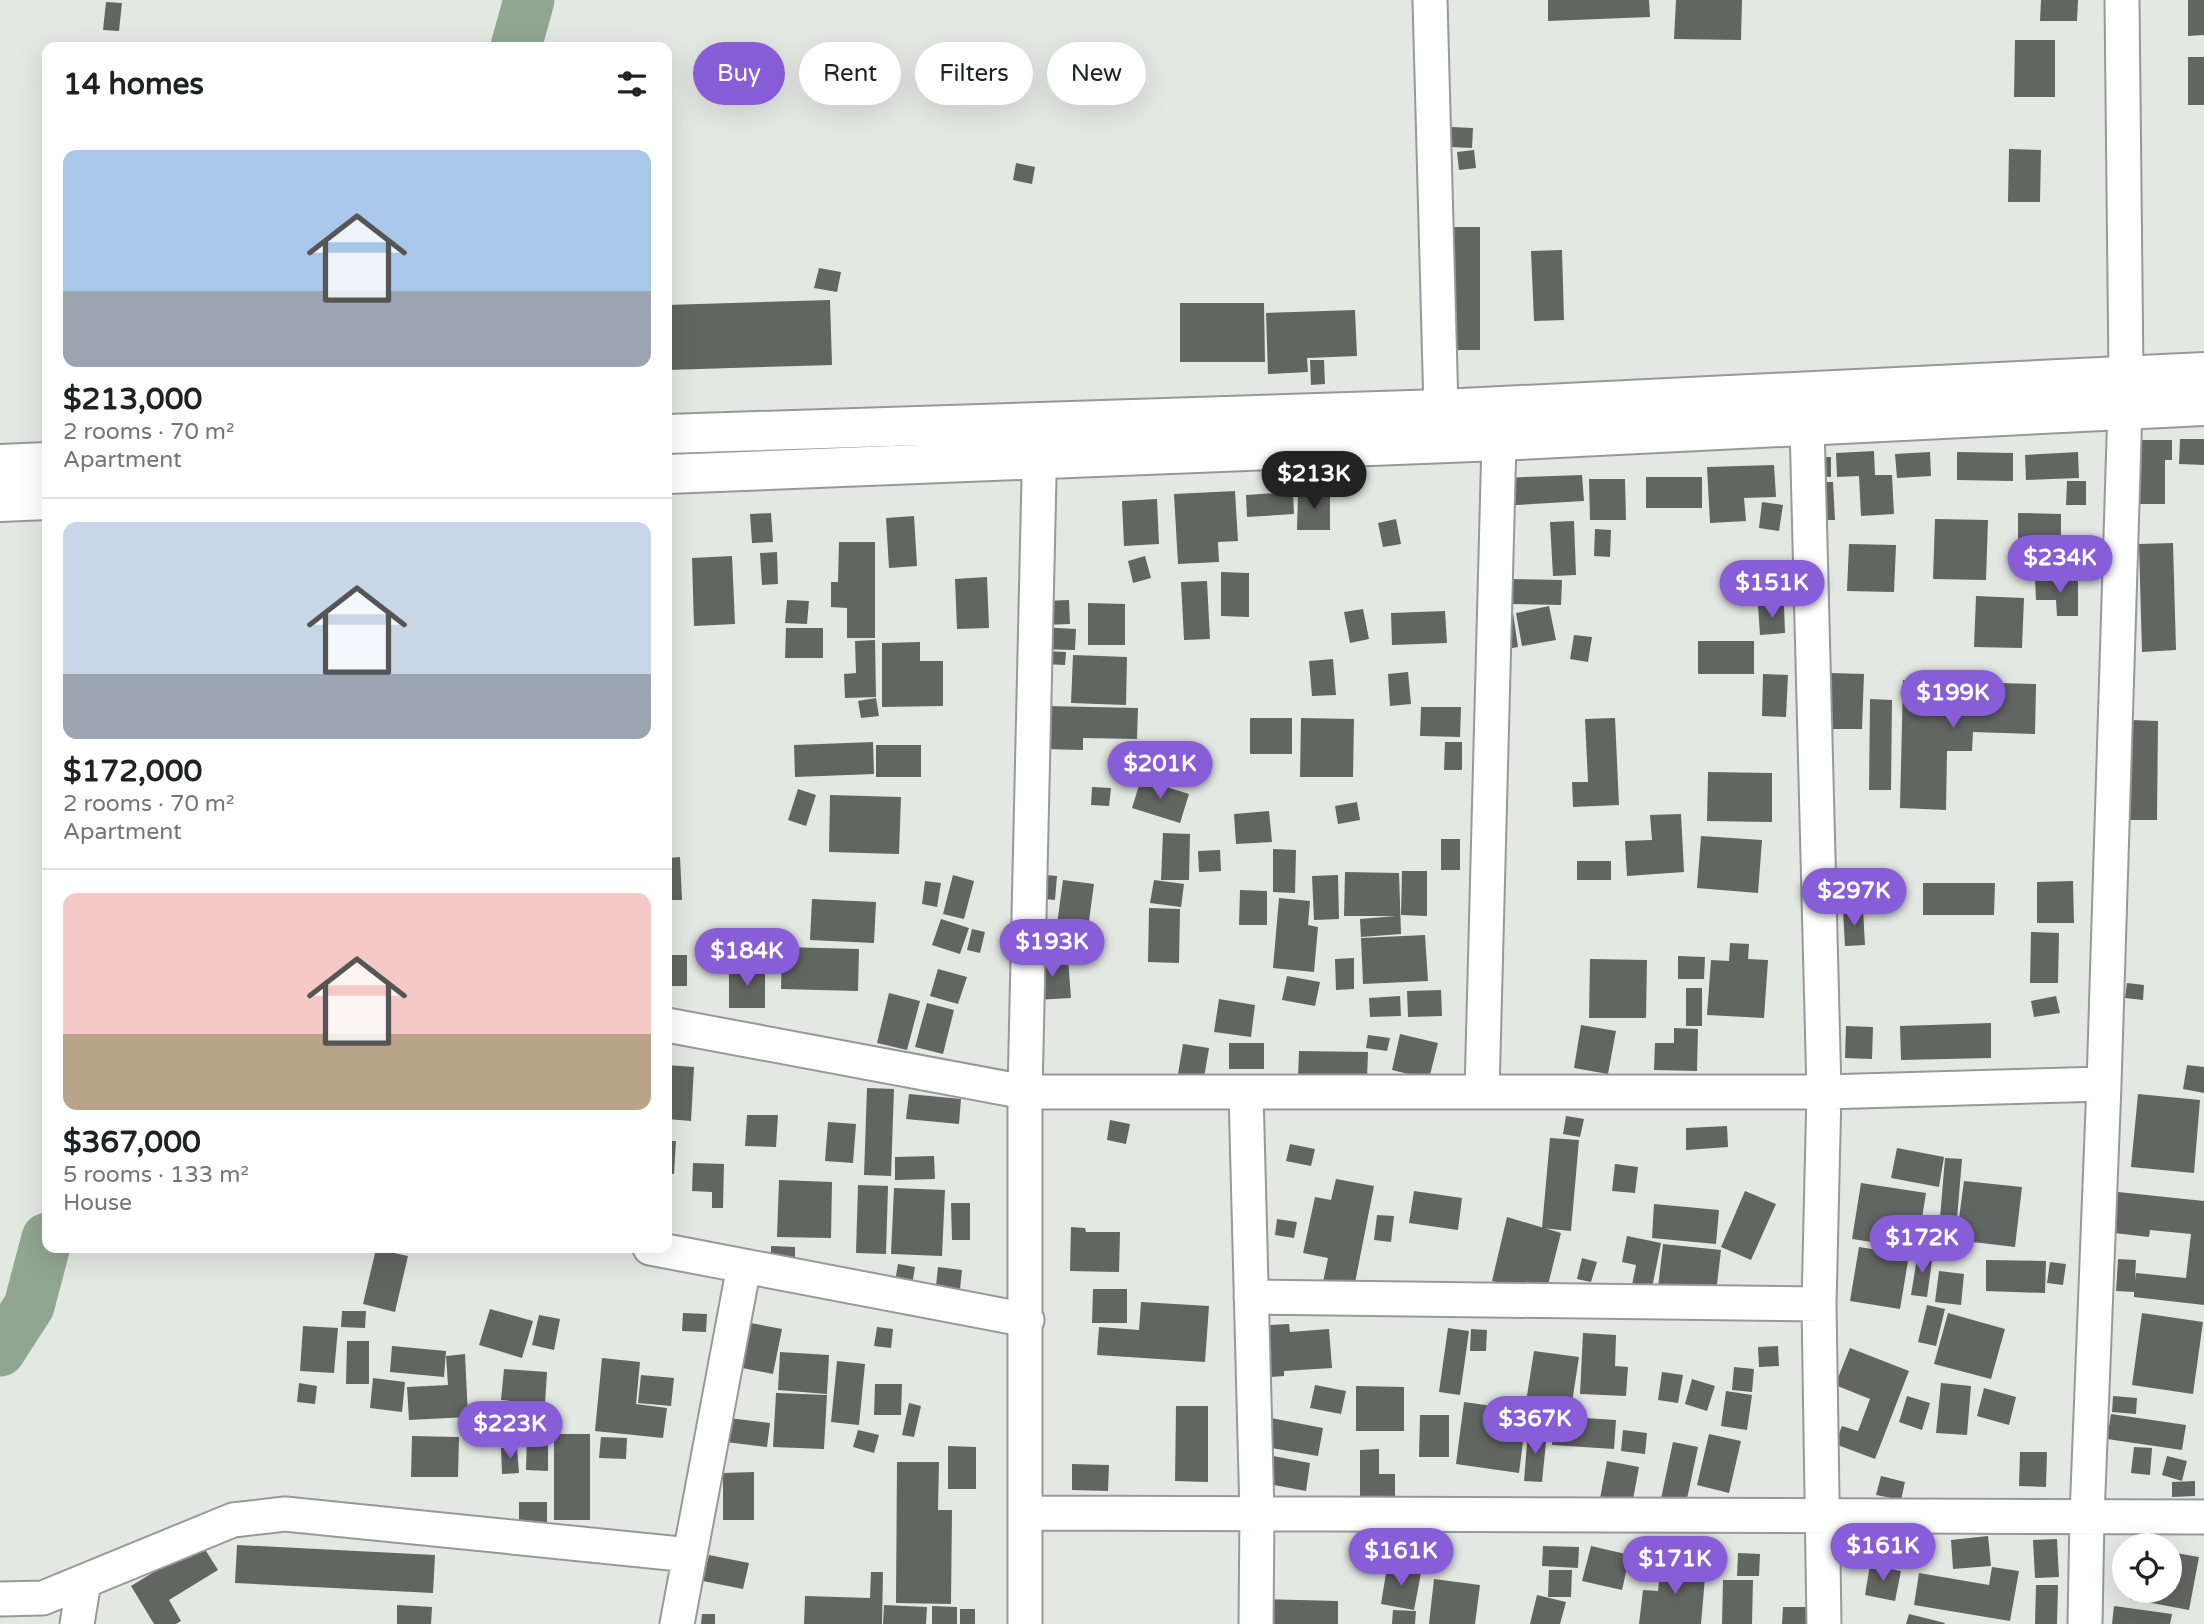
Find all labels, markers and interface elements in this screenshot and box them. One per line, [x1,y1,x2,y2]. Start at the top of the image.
chip: Buy [693,42,785,105]
chip: Rent [799,42,901,105]
chip: Filters [915,42,1033,105]
chip: New [1047,42,1146,105]
icon: filters [613,65,651,103]
text: 14 homes [63,66,204,103]
icon: home [294,195,420,321]
text: $213,000 [63,381,202,418]
text: 2 rooms · 70 m² [63,418,234,446]
text: Apartment [63,446,182,474]
pin: $213K [1265,452,1363,511]
text: $213K [1278,460,1350,488]
pin: $234K [2011,536,2109,595]
text: $234K [2024,544,2096,572]
pin: $151K [1723,560,1821,620]
icon: home [294,567,420,693]
text: $151K [1736,569,1808,597]
pin: $199K [1904,670,2002,730]
text: $199K [1917,679,1989,707]
pin: $201K [1111,742,1209,801]
text: $201K [1124,750,1196,778]
text: $172,000 [63,753,202,790]
text: 2 rooms · 70 m² [63,790,234,818]
text: Apartment [63,818,182,846]
pin: $297K [1805,869,1903,928]
text: $297K [1818,877,1890,905]
pin: $193K [1003,920,1101,979]
pin: $184K [698,928,796,988]
text: $193K [1016,928,1088,956]
text: $184K [711,937,783,965]
icon: home [294,938,420,1064]
text: $367,000 [63,1124,201,1161]
text: 5 rooms · 133 m² [63,1161,249,1189]
text: House [63,1189,132,1217]
pin: $172K [1873,1216,1971,1275]
text: $172K [1886,1224,1958,1252]
pin: $367K [1486,1396,1584,1456]
pin: $223K [461,1402,559,1461]
text: $367K [1499,1405,1571,1433]
text: $223K [474,1410,546,1438]
pin: $161K [1834,1524,1932,1583]
pin: $161K [1352,1528,1450,1588]
text: $161K [1847,1532,1919,1560]
map controls [2112,1533,2182,1603]
button: locate [2112,1533,2182,1603]
pin: $171K [1626,1536,1724,1596]
text: $161K [1365,1537,1437,1565]
text: $171K [1639,1545,1711,1573]

